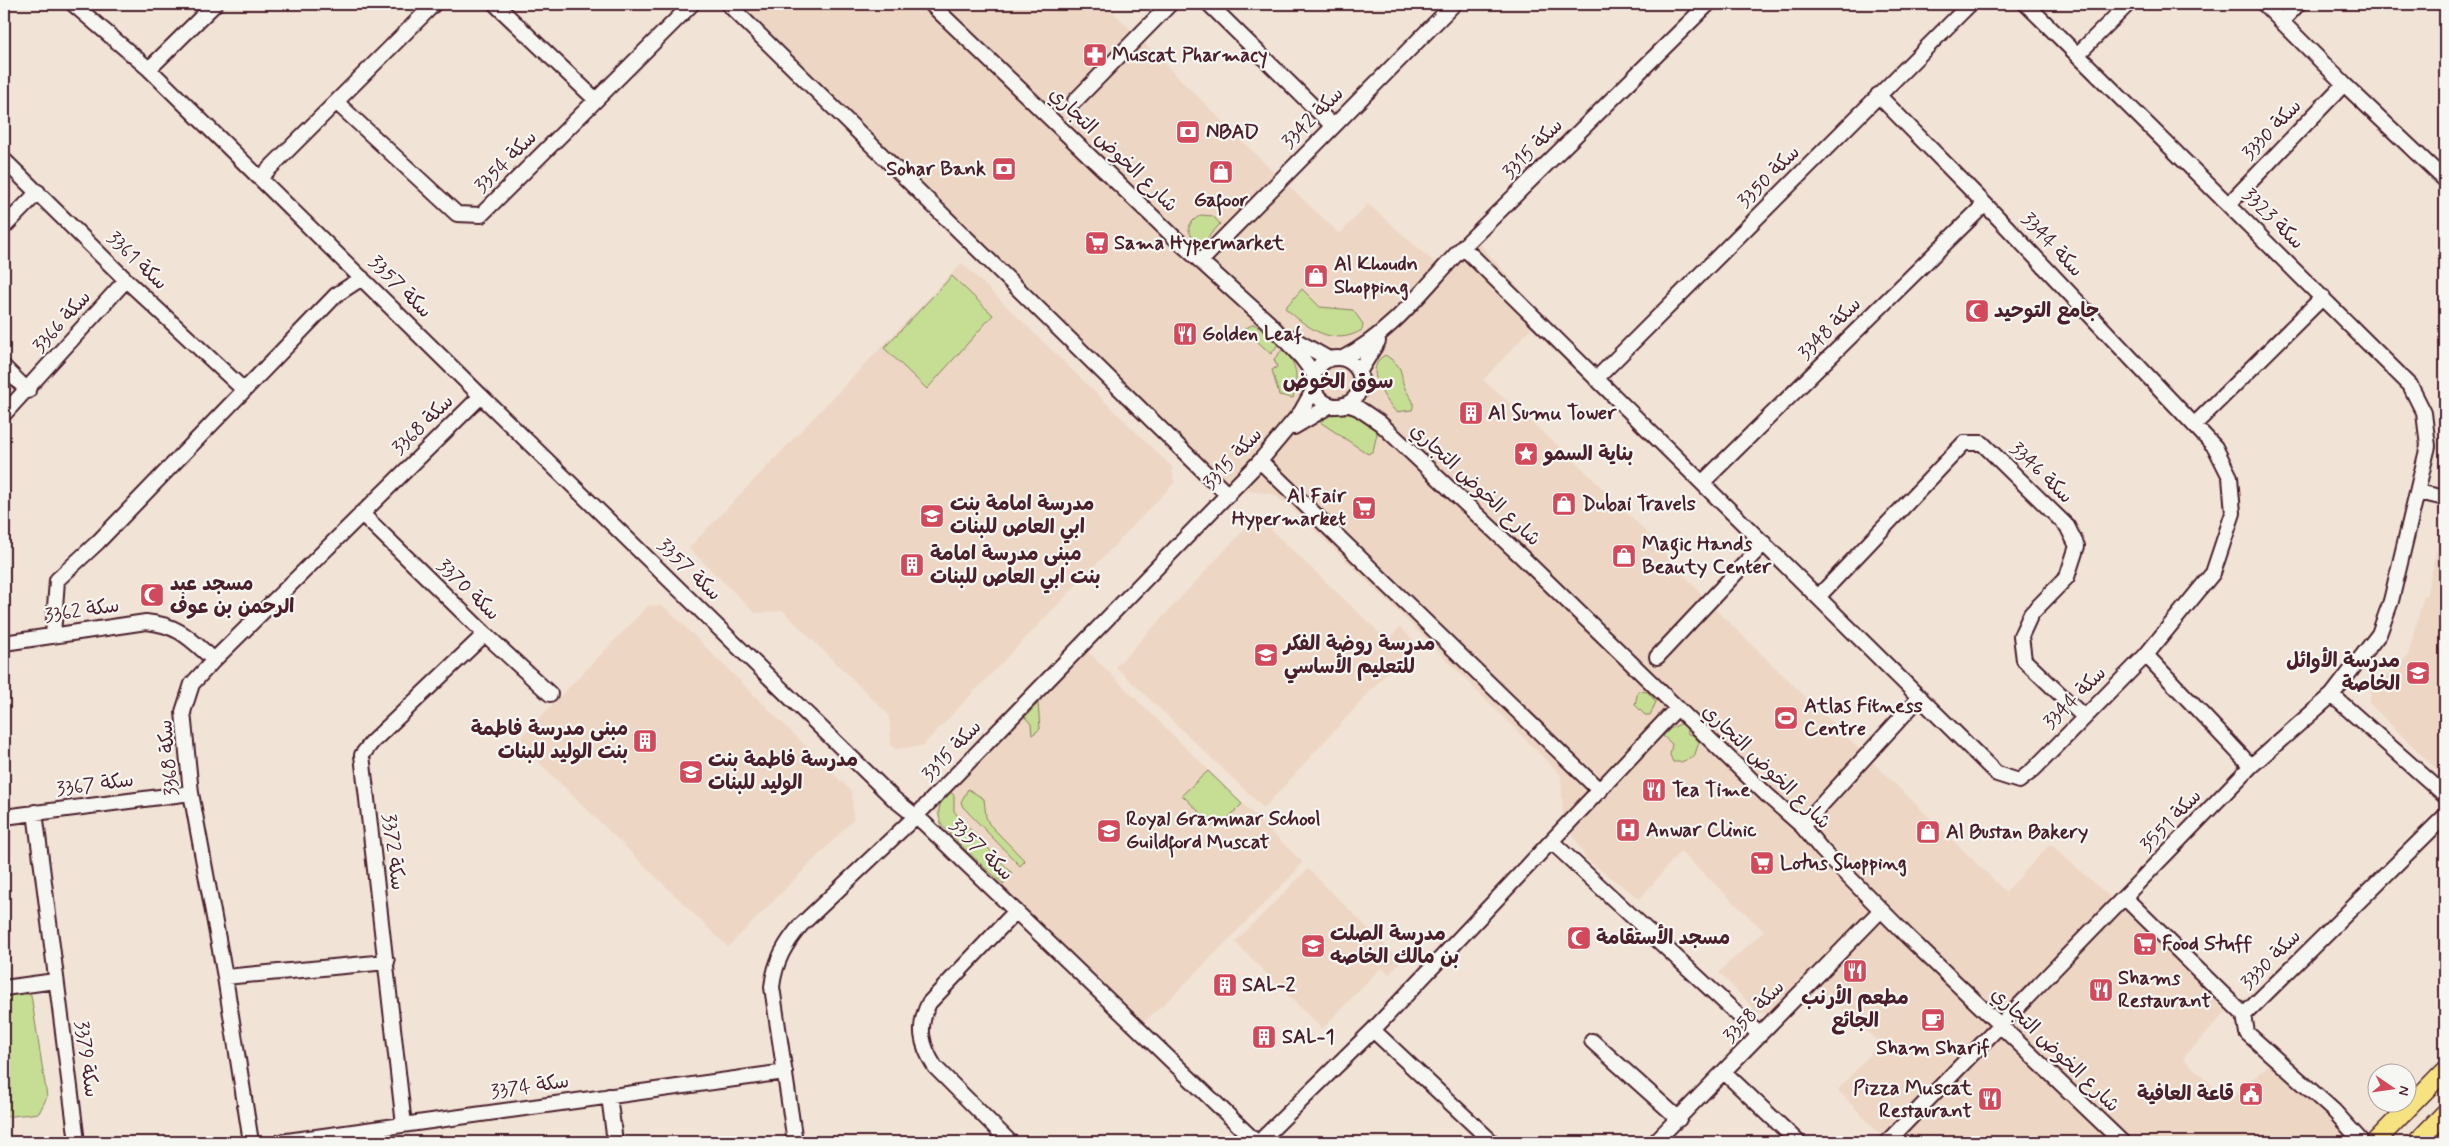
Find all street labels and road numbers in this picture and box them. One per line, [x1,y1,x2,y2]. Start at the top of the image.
street label: شارع الخوض التجاري [1043,81,1183,219]
street label: سكة 3342 [1276,81,1350,155]
street label: سكة 3330 [2236,93,2308,167]
street label: سكة 3315 [1497,113,1569,185]
street label: سكة 3354 [469,125,543,199]
street label: سكة 3350 [1732,140,1806,214]
street label: سكة 3323 [2236,182,2310,256]
street label: سكة 3344 [2015,207,2089,283]
street label: سكة 3361 [101,225,173,297]
street label: سكة 3357 [362,249,438,325]
street label: سكة 3366 [27,285,97,359]
street label: سكة 3348 [1792,291,1868,367]
street label: سكة 3368 [386,389,460,461]
street label: شارع الخوض التجاري [1404,417,1546,553]
street label: سكة 3315 [1197,422,1269,496]
street label: سكة 3346 [2003,436,2079,510]
street label: سكة 3357 [651,533,727,607]
street label: سكة 3370 [430,553,506,627]
street label: سكة 3362 [43,592,121,630]
street label: سكة 3344 [2037,660,2113,736]
street label: شارع الخوض التجاري [1696,698,1836,836]
street label: سكة 3315 [916,714,988,788]
street label: سكة 3368 [152,718,186,798]
street label: سكة 3367 [55,767,135,803]
street label: سكة 3551 [2134,783,2208,859]
street label: سكة 3372 [375,812,411,892]
street label: سكة 3357 [943,813,1019,887]
street label: سكة 3330 [2235,924,2307,996]
street label: سكة 3358 [1717,974,1791,1050]
street label: شارع الخوض التجاري [1985,981,2125,1119]
street label: سكة 3379 [67,1019,105,1099]
street label: سكة 3374 [489,1068,571,1106]

